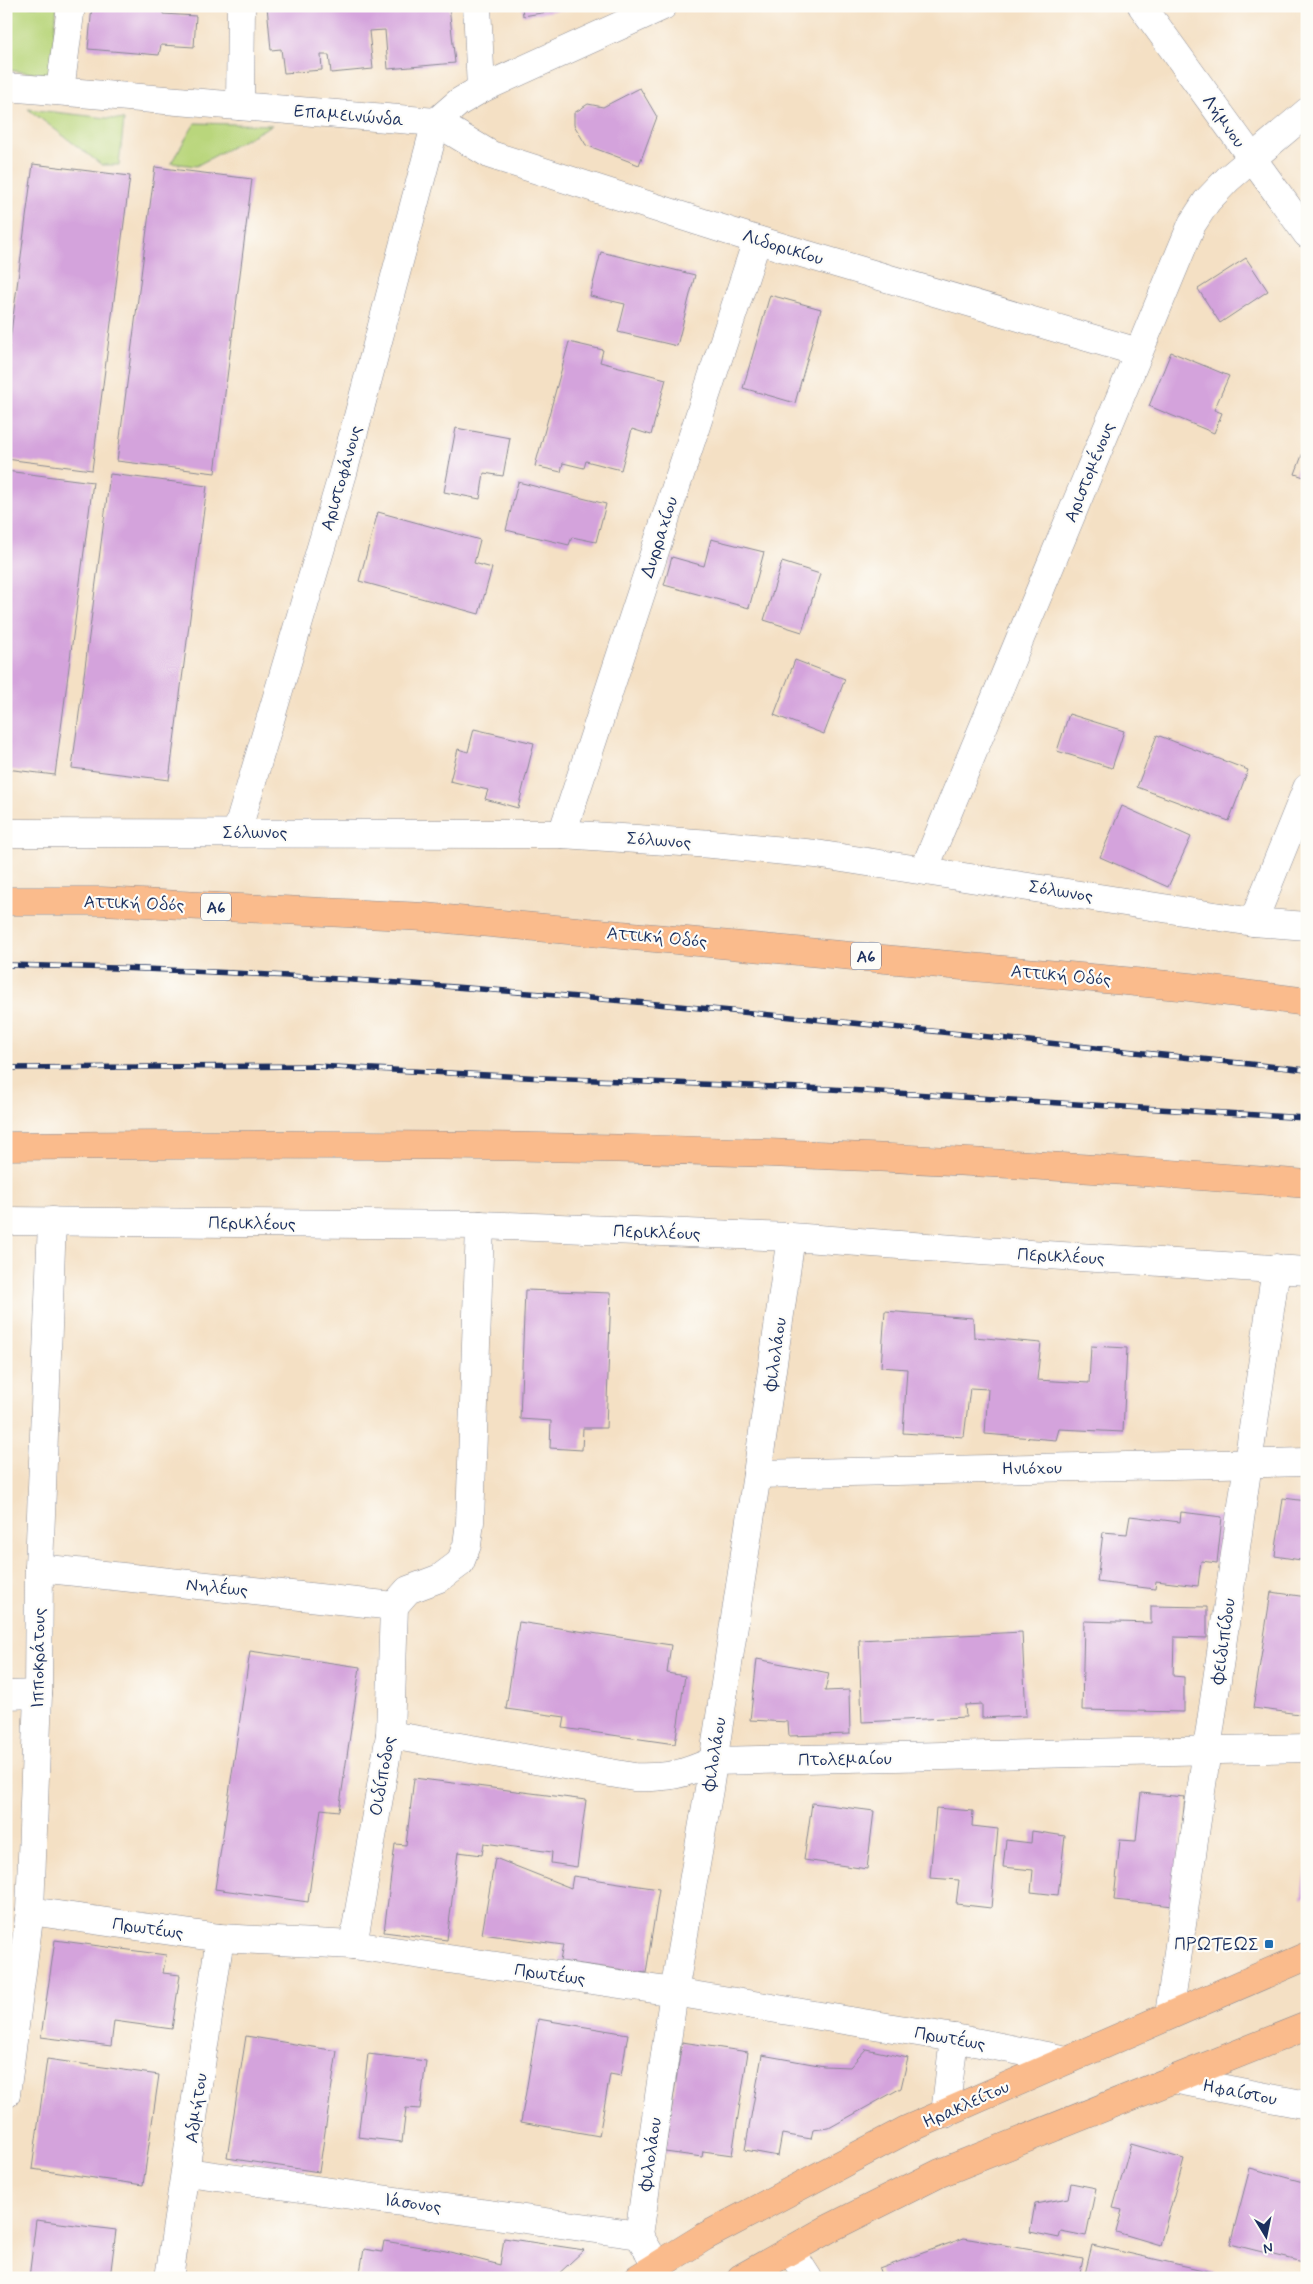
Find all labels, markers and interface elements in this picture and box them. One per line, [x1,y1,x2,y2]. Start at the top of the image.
street label: Λήμνου [1196,90,1250,153]
street label: Επαμεινώνδα [293,99,405,133]
street label: Λιδορικίου [739,224,826,272]
street label: Αριστομένους [1058,418,1121,526]
street label: Αριστοφάνους [315,423,368,534]
street label: Δυρραχίου [636,494,684,581]
street label: Σόλωνος [223,821,288,845]
street label: Σόλωνος [626,827,692,855]
street label: Σόλωνος [1027,875,1095,909]
street label: Αττική Οδός [83,890,185,918]
road number: Α6 [201,894,231,920]
street label: Αττική Οδός [606,922,708,954]
road number: Α6 [851,942,881,969]
street label: Αττική Οδός [1010,960,1112,992]
street label: Περικλέους [208,1210,296,1237]
street label: Περικλέους [613,1218,701,1247]
street label: Περικλέους [1017,1242,1105,1271]
street label: Φιλολάου [759,1316,793,1394]
street label: Ηνιόχου [1002,1456,1062,1482]
street label: Νηλέως [185,1572,249,1603]
street label: Φειδιπίδου [1206,1597,1242,1687]
street label: Ιπποκράτους [26,1607,52,1709]
street label: Φιλολάου [697,1716,733,1794]
street label: Οιδίποδος [364,1734,402,1818]
street label: Πτολεμαίου [798,1747,892,1773]
street label: Πρωτέως [111,1911,185,1946]
place label: ΠΡΩΤΕΩΣ [1174,1933,1259,1957]
marker: ΠΡΩΤΕΩΣ [1263,1938,1275,1950]
street label: Πρωτέως [513,1957,587,1992]
street label: Πρωτέως [912,2020,987,2057]
street label: Αδμήτου [180,2072,214,2145]
street label: Ηφαίστου [1201,2074,1279,2112]
street label: Ηρακλείτου [919,2075,1013,2135]
street label: Φιλολάου [634,2116,668,2194]
street label: Ιάσονος [383,2188,443,2220]
north arrow [1240,2212,1290,2262]
text: N [1262,2238,1274,2257]

